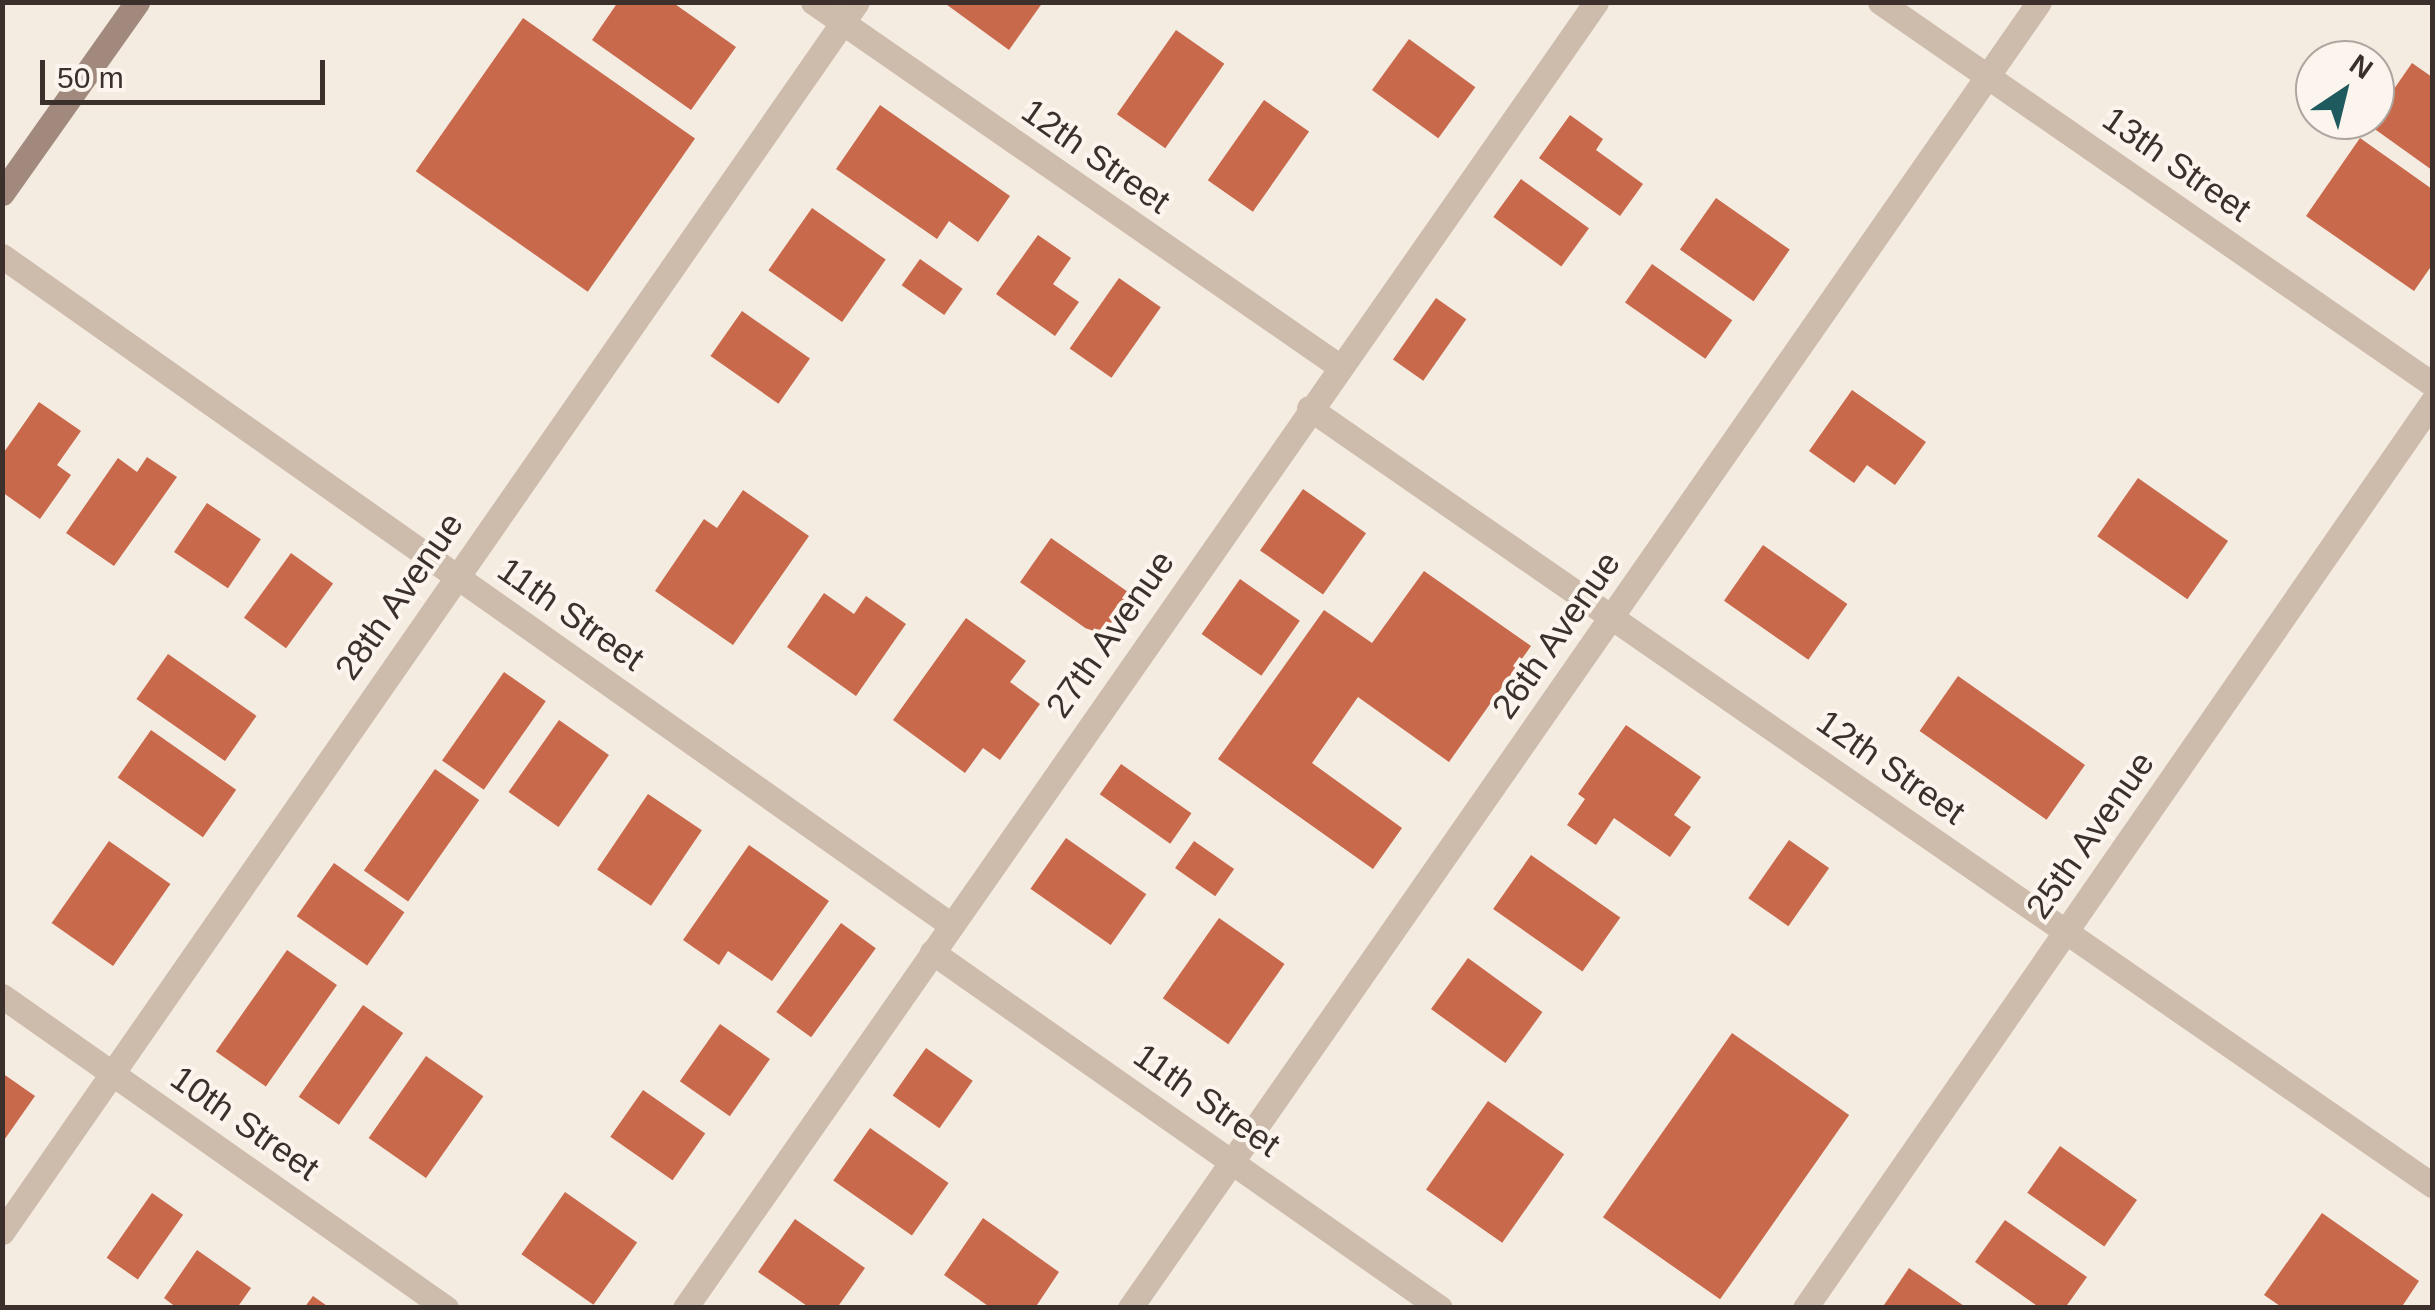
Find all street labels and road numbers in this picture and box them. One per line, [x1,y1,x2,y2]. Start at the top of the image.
street label: 12th Street [1014,90,1178,222]
street label: 13th Street [2095,98,2259,230]
street label: 28th Avenue [326,504,472,688]
street label: 27th Avenue [1037,542,1183,726]
street label: 26th Avenue [1483,543,1629,727]
street label: 11th Street [490,548,652,680]
street label: 12th Street [1809,701,1973,833]
street label: 25th Avenue [2017,743,2163,927]
street label: 11th Street [1126,1034,1288,1166]
street label: 10th Street [163,1057,327,1189]

